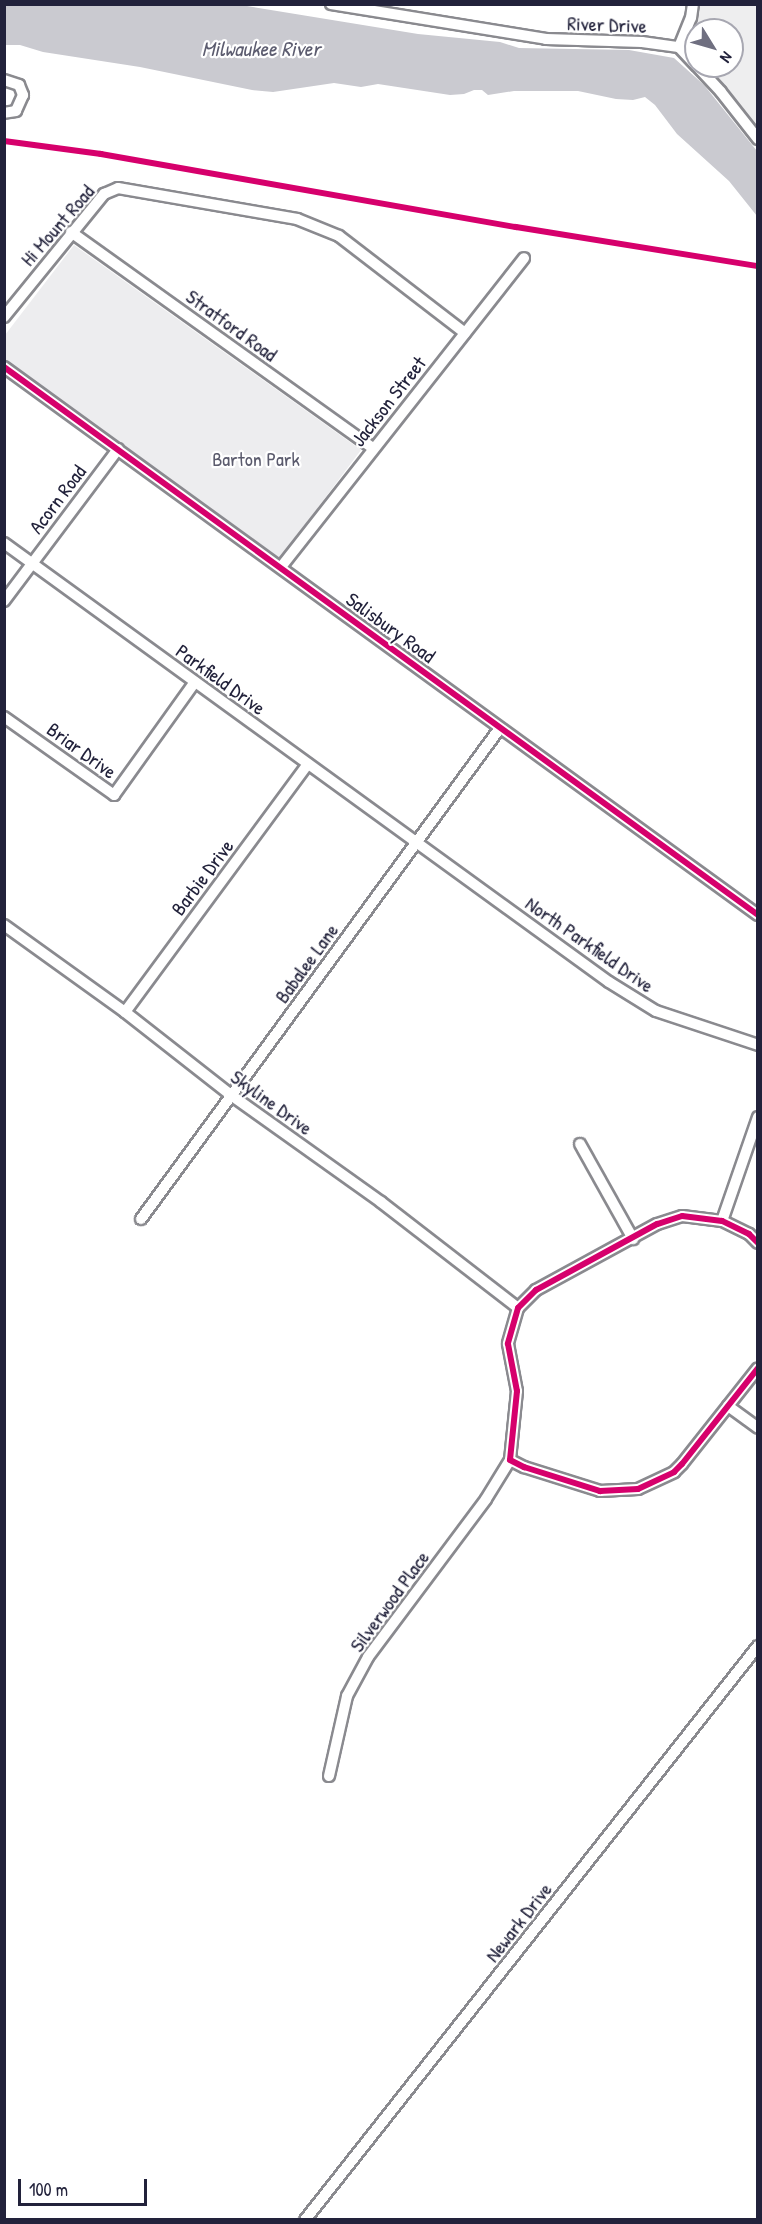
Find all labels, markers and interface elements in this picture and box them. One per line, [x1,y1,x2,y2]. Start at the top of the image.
street label: River Drive [567,11,647,37]
north arrow [684,18,744,78]
water label: Milwaukee River [202,36,320,62]
text: N [715,48,738,68]
street label: Hi Mount Road [15,180,99,270]
street label: Stratford Road [182,284,282,366]
street label: Jackson Street [346,351,430,451]
park label: Barton Park [212,446,300,470]
street label: Acorn Road [23,460,91,538]
street label: Salisbury Road [342,587,440,667]
street label: Parkfield Drive [172,638,270,720]
street label: Briar Drive [43,717,121,783]
street label: Barbie Drive [166,834,238,920]
street label: North Parkfield Drive [521,891,659,997]
street label: Babalee Lane [269,919,343,1007]
street label: Skyline Drive [227,1064,317,1140]
street label: Silverwood Place [344,1546,434,1656]
street label: Newark Drive [480,1878,556,1966]
scale bar [21,2167,150,2205]
text: 100 m [29,2177,68,2202]

